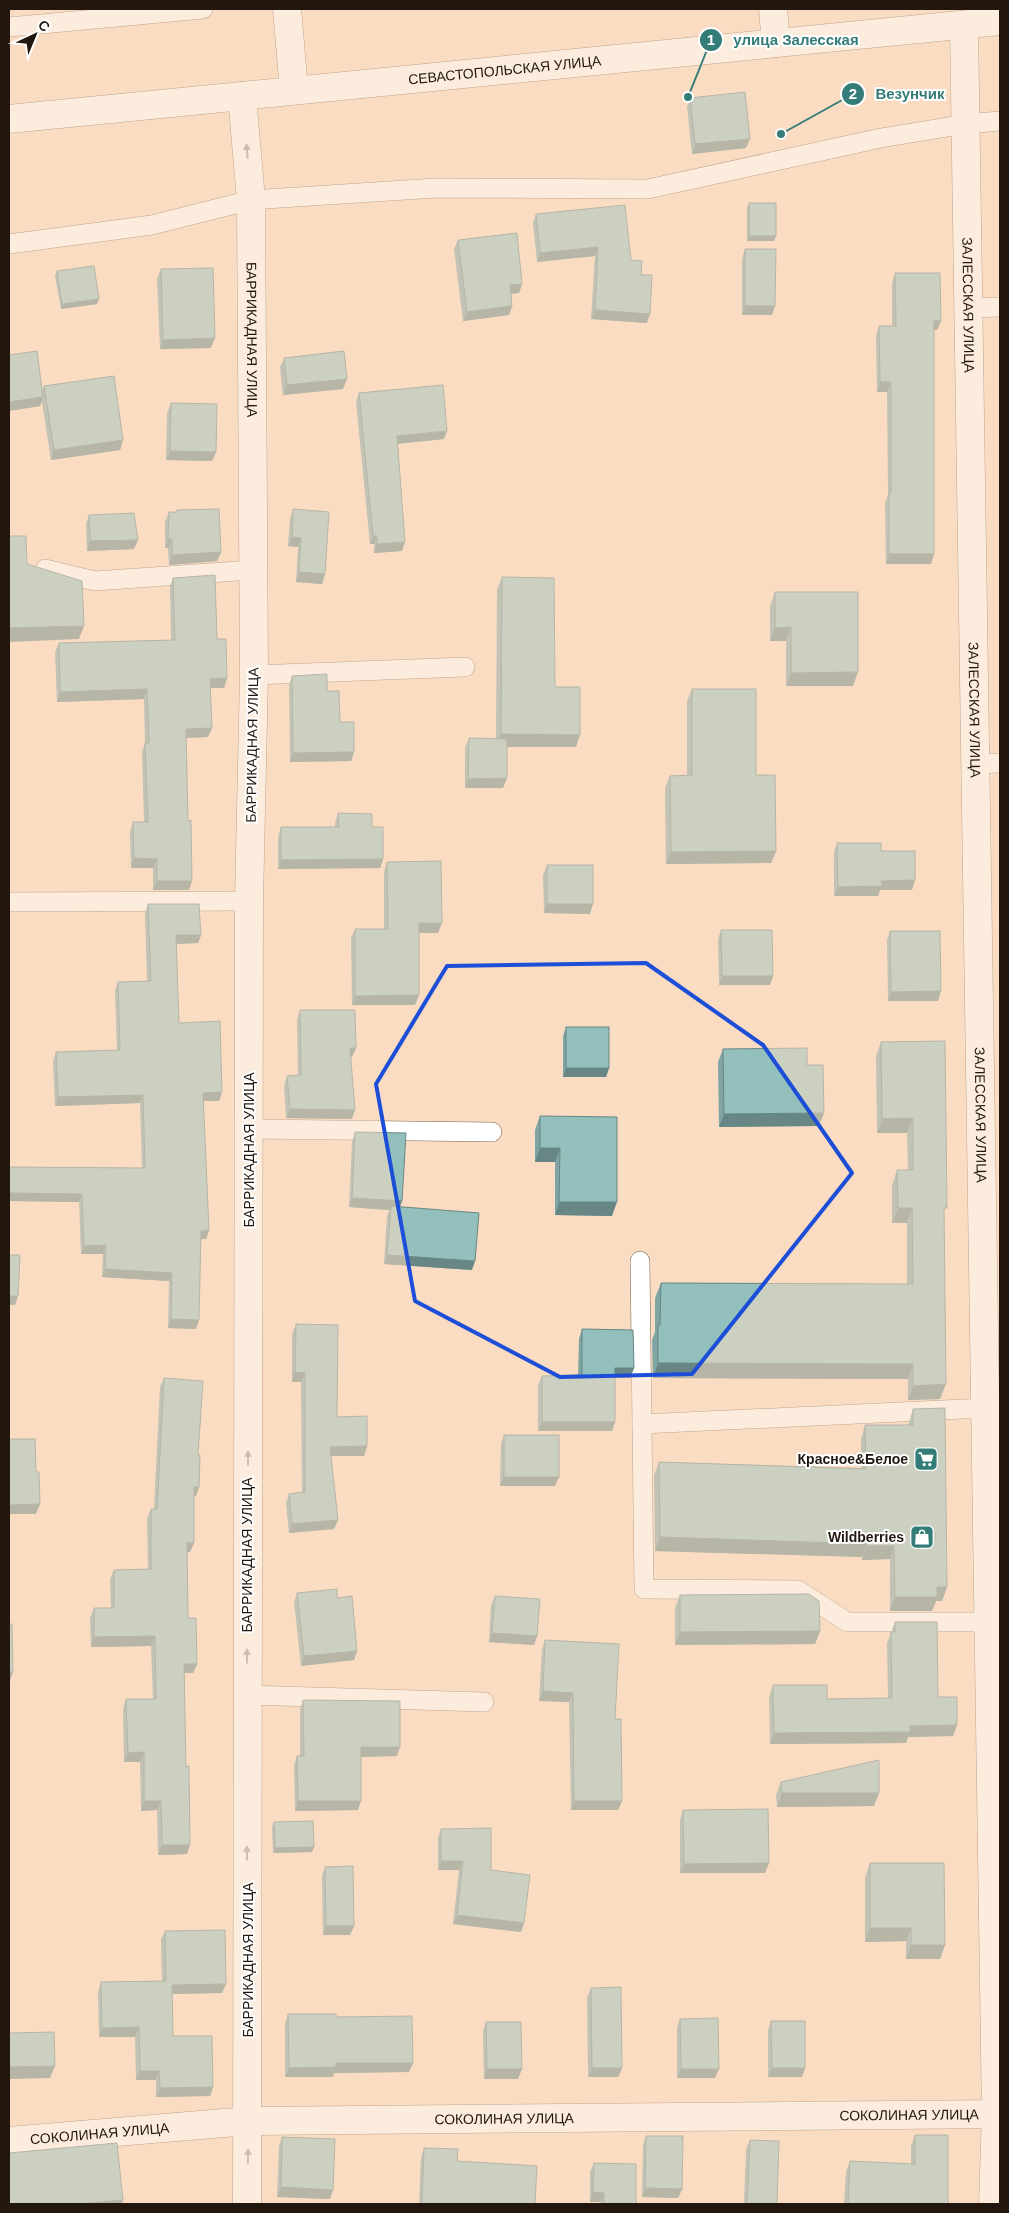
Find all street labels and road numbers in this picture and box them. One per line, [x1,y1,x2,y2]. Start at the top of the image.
street label: СЕВАСТОПОЛЬСКАЯ УЛИЦА [407,52,602,87]
street label: ЗАЛЕССКАЯ УЛИЦА [959,237,977,374]
street label: БАРРИКАДНАЯ УЛИЦА [243,262,260,418]
street label: ЗАЛЕССКАЯ УЛИЦА [965,642,984,779]
street label: БАРРИКАДНАЯ УЛИЦА [243,667,261,823]
street label: ЗАЛЕССКАЯ УЛИЦА [972,1047,990,1184]
street label: БАРРИКАДНАЯ УЛИЦА [241,1072,257,1228]
street label: БАРРИКАДНАЯ УЛИЦА [239,1477,255,1633]
street label: БАРРИКАДНАЯ УЛИЦА [240,1882,256,2038]
street label: СОКОЛИНАЯ УЛИЦА [839,2106,980,2123]
street label: СОКОЛИНАЯ УЛИЦА [434,2110,575,2127]
street label: СОКОЛИНАЯ УЛИЦА [29,2120,171,2147]

